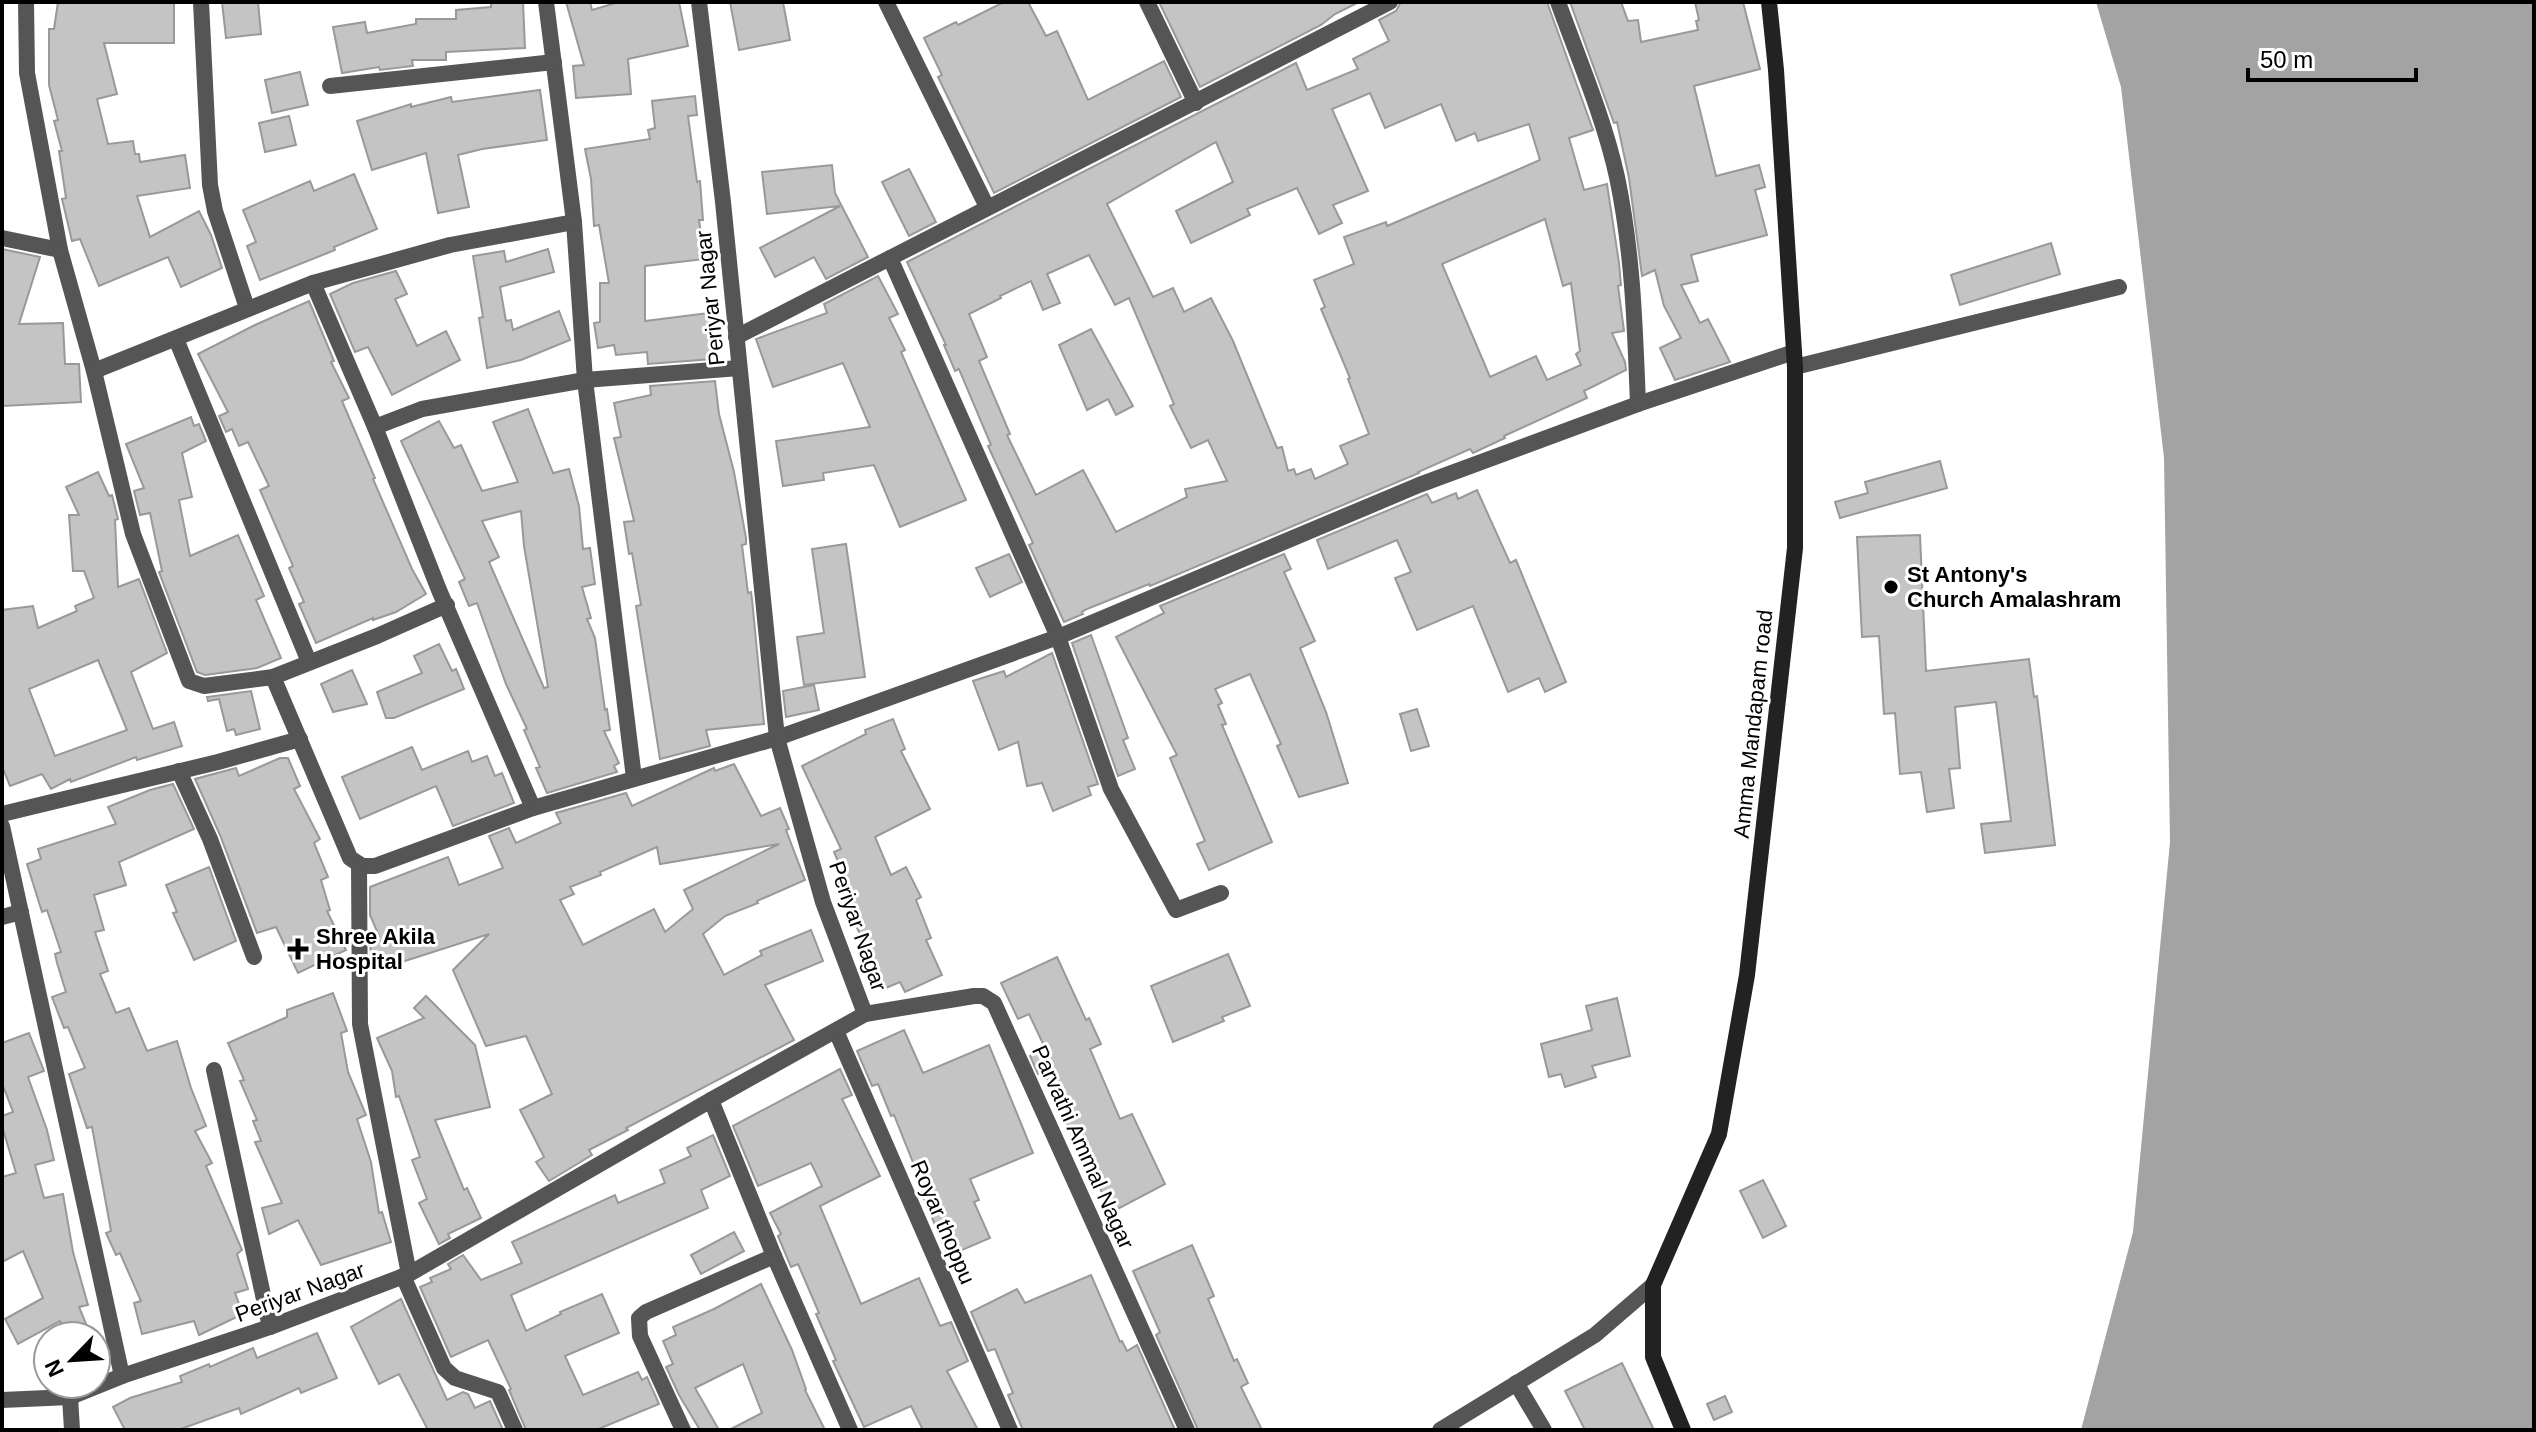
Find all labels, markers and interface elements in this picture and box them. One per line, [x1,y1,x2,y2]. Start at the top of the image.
scale bar [2248,32,2416,82]
text: 50 m [2260,46,2313,73]
street label: Periyar Nagar [690,229,730,367]
place label: St Antony's Church Amalashram [1907,562,2121,612]
marker: St Antony's Church Amalashram [1882,578,1900,596]
street label: Amma Mandapam road [1729,608,1777,840]
street label: Periyar Nagar [824,858,892,994]
place label: Shree Akila Hospital [316,924,436,974]
marker: Shree Akila Hospital [287,938,309,960]
street label: Parvathi Ammal Nagar [1027,1041,1139,1253]
street label: Royar thoppu [906,1156,980,1288]
street label: Periyar Nagar [232,1257,368,1327]
north arrow [32,1320,112,1400]
text: N [40,1356,69,1381]

